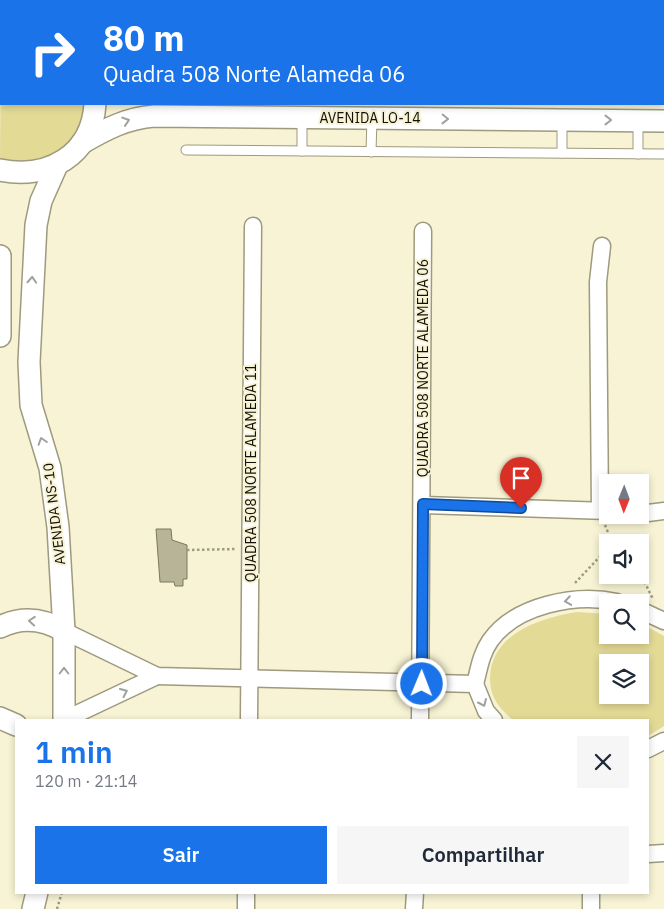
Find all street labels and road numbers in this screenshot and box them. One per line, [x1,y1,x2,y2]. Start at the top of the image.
street label: AVENIDA LO-14 [319,109,421,127]
street label: QUADRA 508 NORTE ALAMEDA 06 [414,259,432,477]
street label: QUADRA 508 NORTE ALAMEDA 11 [242,364,260,582]
street label: AVENIDA NS-10 [39,462,69,566]

